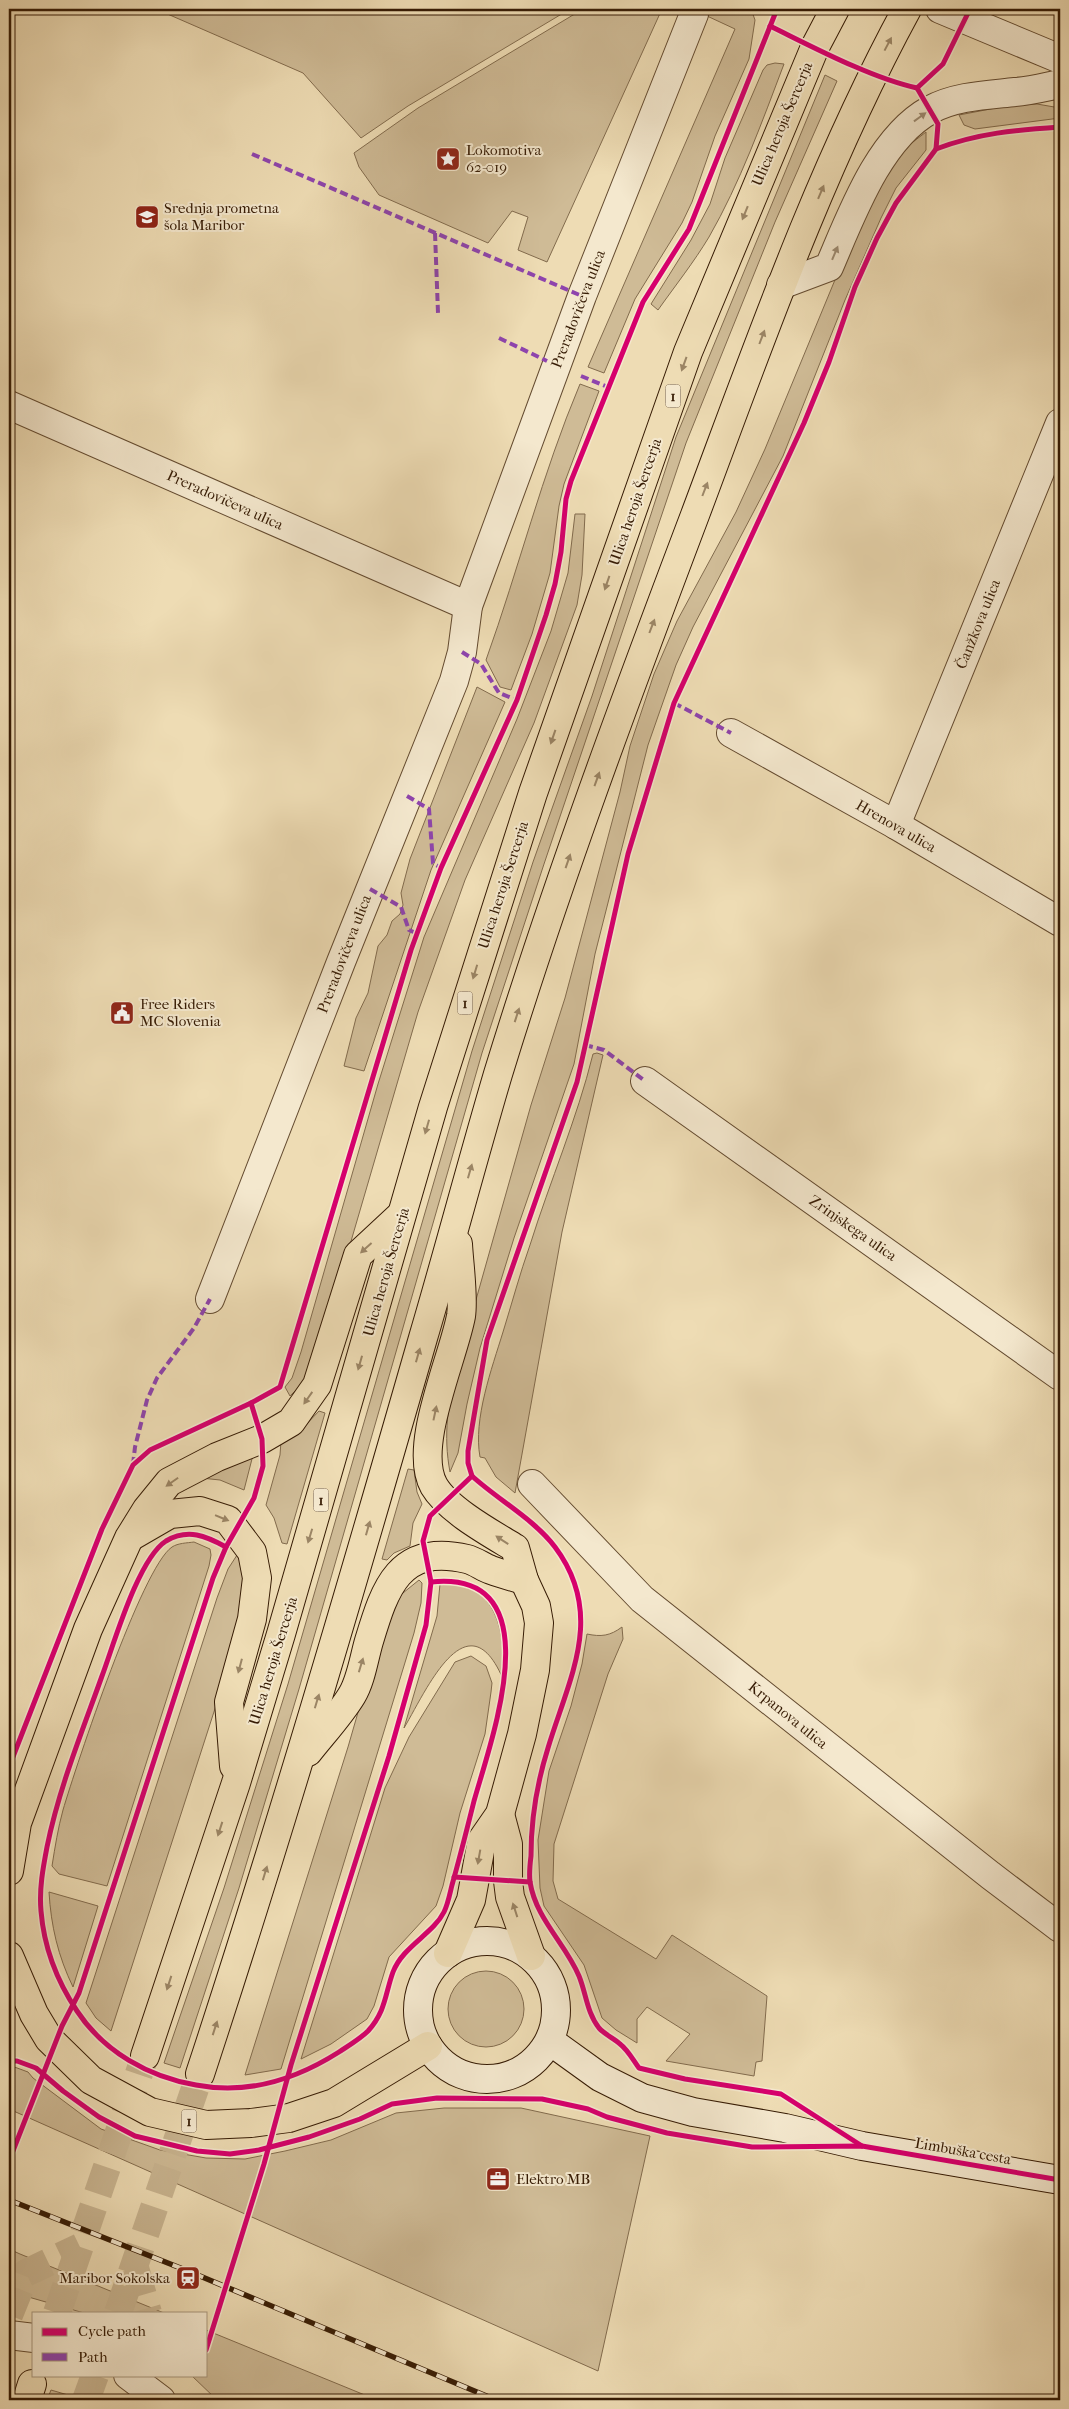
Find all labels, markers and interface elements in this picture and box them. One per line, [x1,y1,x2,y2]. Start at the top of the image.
one-way arrow [884,37,892,51]
street label: Ulica heroja Šercerja [748,58,817,189]
one-way arrow [913,112,926,122]
place label: Lokomotiva 62-019 [466,141,542,176]
place icon: Lokomotiva 62-019 [435,146,461,172]
one-way arrow [818,185,826,199]
place label: Srednja prometna šola Maribor [164,199,280,234]
school or university icon: Srednja prometna šola Maribor [134,204,160,230]
one-way arrow [741,206,748,221]
street label: Preradovičeva ulica [547,246,609,371]
one-way arrow [832,246,840,260]
one-way arrow [758,329,766,344]
one-way arrow [680,357,688,372]
road number: 1 [666,384,680,408]
street label: Ulica heroja Šercerja [605,435,666,568]
street label: Preradovičeva ulica [164,466,287,534]
one-way arrow [701,481,709,496]
one-way arrow [603,576,610,591]
street label: Čanžkova ulica [952,576,1005,672]
one-way arrow [648,618,656,633]
one-way arrow [549,729,556,744]
one-way arrow [593,771,601,786]
street label: Hrenova ulica [853,796,940,857]
street label: Ulica heroja Šercerja [474,818,533,951]
one-way arrow [564,853,572,868]
street label: Preradovičeva ulica [313,891,375,1016]
one-way arrow [471,965,478,980]
road number: 1 [458,991,472,1014]
place label: Free Riders MC Slovenia [140,995,222,1030]
public building icon: Free Riders MC Slovenia [109,1000,135,1026]
one-way arrow [514,1008,521,1023]
one-way arrow [423,1120,431,1135]
one-way arrow [467,1163,475,1178]
street label: Zrinjskega ulica [806,1191,901,1265]
street label: Ulica heroja Šercerja [359,1204,413,1339]
one-way arrow [360,1242,372,1254]
one-way arrow [415,1348,423,1363]
one-way arrow [356,1356,364,1371]
one-way arrow [303,1391,313,1405]
one-way arrow [431,1405,439,1420]
one-way arrow [166,1477,179,1487]
road number: 1 [314,1488,328,1512]
one-way arrow [215,1515,229,1523]
one-way arrow [365,1520,373,1535]
one-way arrow [306,1529,314,1544]
one-way arrow [496,1535,509,1545]
street label: Ulica heroja Šercerja [245,1594,301,1727]
one-way arrow [236,1658,244,1673]
one-way arrow [358,1658,366,1673]
street label: Krpanova ulica [745,1678,832,1753]
one-way arrow [314,1693,322,1708]
one-way arrow [216,1822,224,1837]
one-way arrow [474,1849,482,1865]
one-way arrow [262,1865,270,1880]
one-way arrow [510,1902,518,1917]
one-way arrow [165,1976,173,1991]
one-way arrow [212,2020,220,2035]
road number: 1 [182,2110,196,2132]
street label: Limbuška cesta [914,2134,1014,2168]
office icon: Elektro MB [485,2166,511,2192]
place label: Elektro MB [516,2170,590,2188]
station icon: Maribor Sokolska [175,2265,201,2291]
place label: Maribor Sokolska [59,2269,171,2287]
legend [32,2312,208,2376]
text: Cycle path [78,2322,146,2340]
text: Path [78,2348,108,2366]

